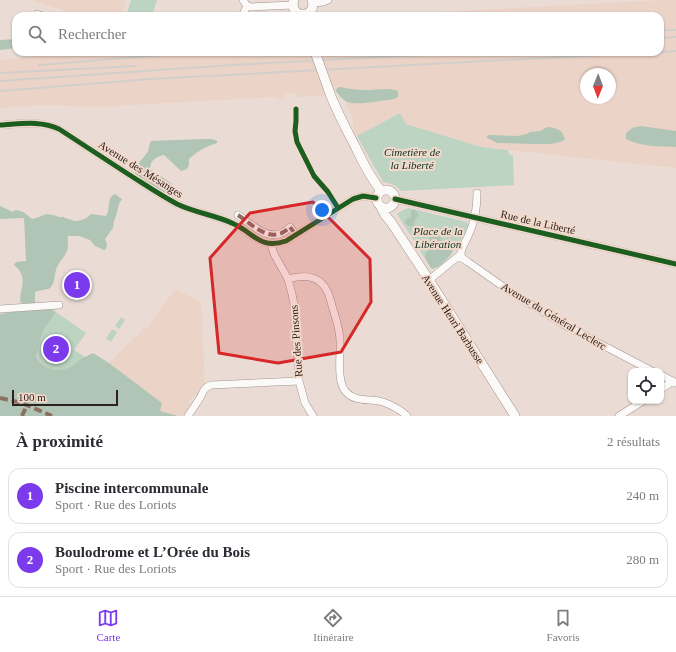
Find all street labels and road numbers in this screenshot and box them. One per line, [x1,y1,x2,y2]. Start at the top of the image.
street label: Avenue des Mésanges [96,138,186,200]
street label: Rue de la Liberté [500,208,577,236]
street label: Avenue Henri Barbusse [420,272,486,366]
street label: Avenue du Général Leclerc [499,280,609,352]
street label: Rue des Pinsons [287,305,305,377]

